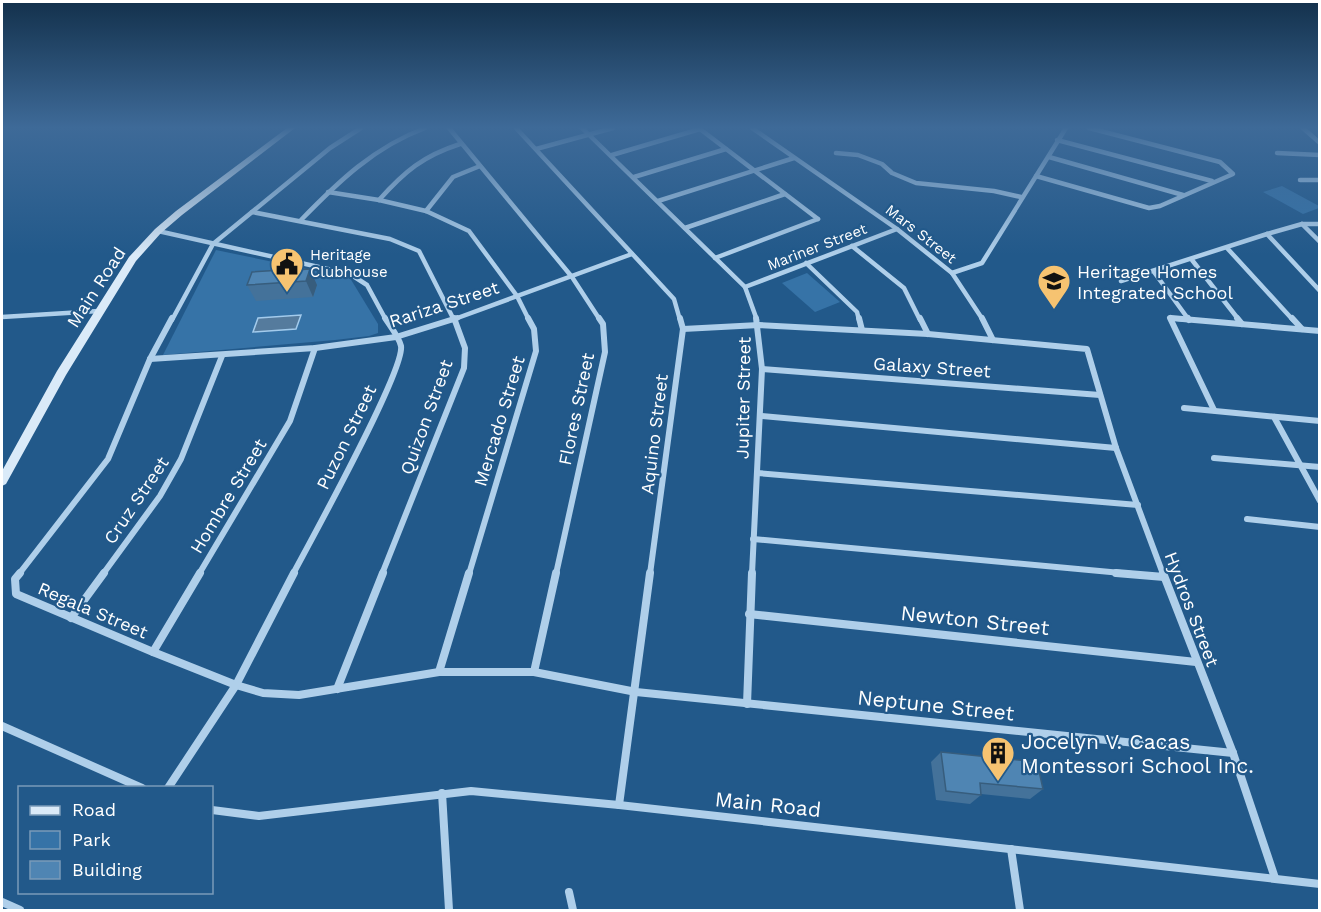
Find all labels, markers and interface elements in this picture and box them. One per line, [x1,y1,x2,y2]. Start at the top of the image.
street label: Mars Street [882,201,961,268]
street label: Mariner Street [765,219,870,274]
street label: Main Road [62,243,130,331]
public building icon: Heritage Clubhouse [269,246,305,293]
place label: Heritage Clubhouse [310,246,388,281]
place label: Heritage Homes Integrated School [1077,261,1233,303]
school or university icon: Heritage Homes Integrated School [1036,263,1072,310]
street label: Rariza Street [387,276,502,332]
street label: Jupiter Street [731,336,755,459]
street label: Flores Street [554,350,598,467]
street label: Galaxy Street [873,352,992,382]
street label: Mercado Street [469,353,529,489]
street label: Quizon Street [395,356,457,477]
street label: Aquino Street [636,372,672,495]
street label: Puzon Street [312,381,381,493]
street label: Hombre Street [186,434,271,557]
street label: Cruz Street [99,452,173,548]
street label: Hydros Street [1160,549,1224,670]
street label: Regala Street [35,577,152,643]
street label: Newton Street [899,600,1051,640]
street label: Neptune Street [856,684,1016,726]
place label: Jocelyn V. Cacas Montessori School Inc. [1021,729,1254,778]
building icon: Jocelyn V. Cacas Montessori School Inc. [980,735,1016,782]
legend [18,786,213,894]
street label: Main Road [714,786,822,822]
text: Road [72,799,116,820]
text: Park [72,829,111,850]
text: Building [72,859,142,880]

